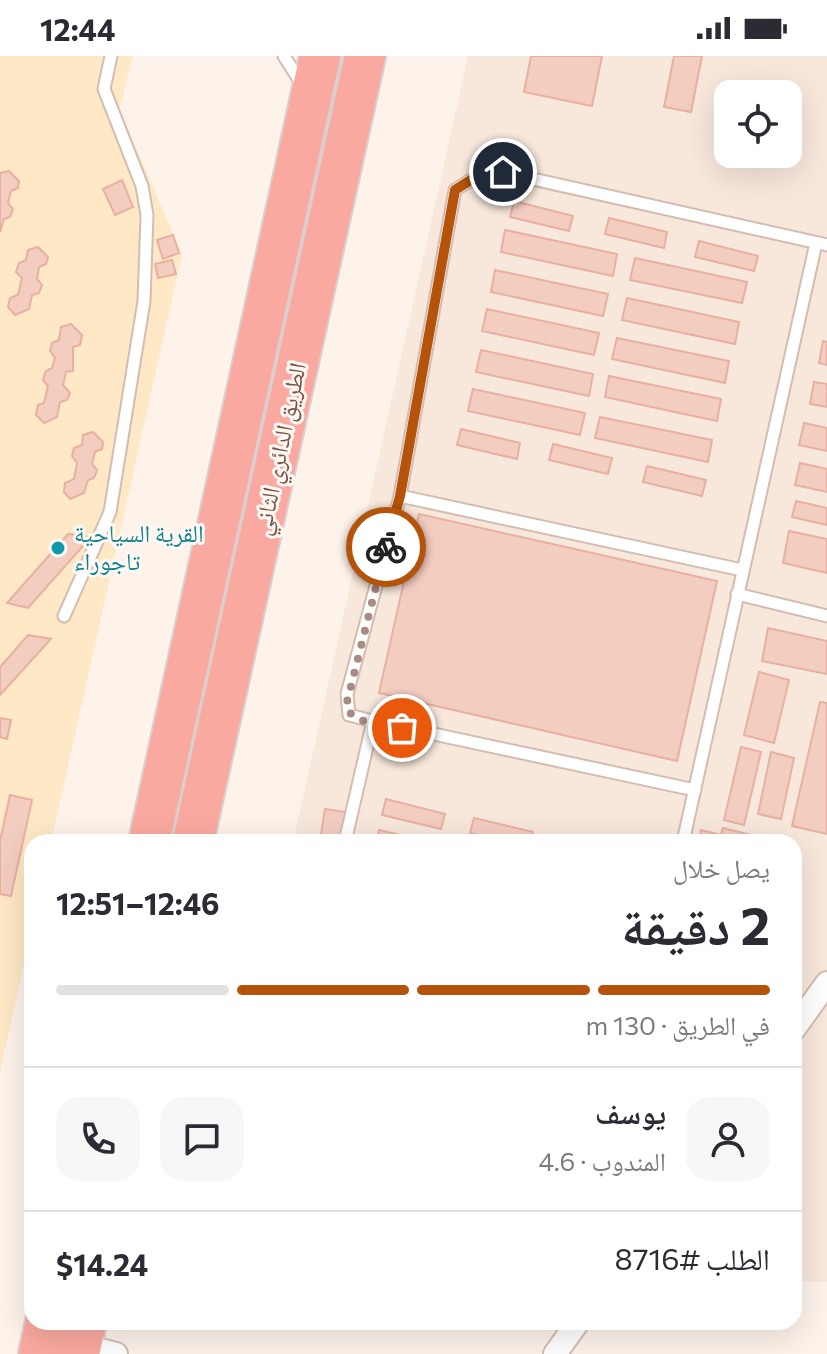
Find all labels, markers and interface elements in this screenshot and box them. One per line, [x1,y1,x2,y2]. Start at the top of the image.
text: 12:44 [40,10,115,47]
map controls [714,80,802,168]
button: locate [714,80,802,168]
pin [469,138,537,206]
icon: home [481,150,525,194]
street label: الطريق الدائري الثاني [246,360,317,539]
courier [346,507,426,587]
place label: القرية السياحية تاجوراء [74,518,204,575]
icon: bike [364,525,408,569]
marker: القرية السياحية تاجوراء [49,539,67,557]
pin [368,694,436,762]
icon: bag [380,706,424,750]
text: يصل خلال [673,852,770,883]
text: 12:46–12:51 [56,884,220,921]
text: 2 دقيقة [621,892,770,956]
text: في الطريق · 130 m [585,1009,770,1040]
text: يوسف [595,1093,666,1130]
button: phone [56,1097,140,1181]
button: chat [160,1097,244,1181]
button: person [686,1097,770,1181]
text: المندوب · 4.6 [538,1145,666,1176]
text: الطلب #8716 [615,1239,770,1276]
text: $14.24 [56,1245,148,1282]

